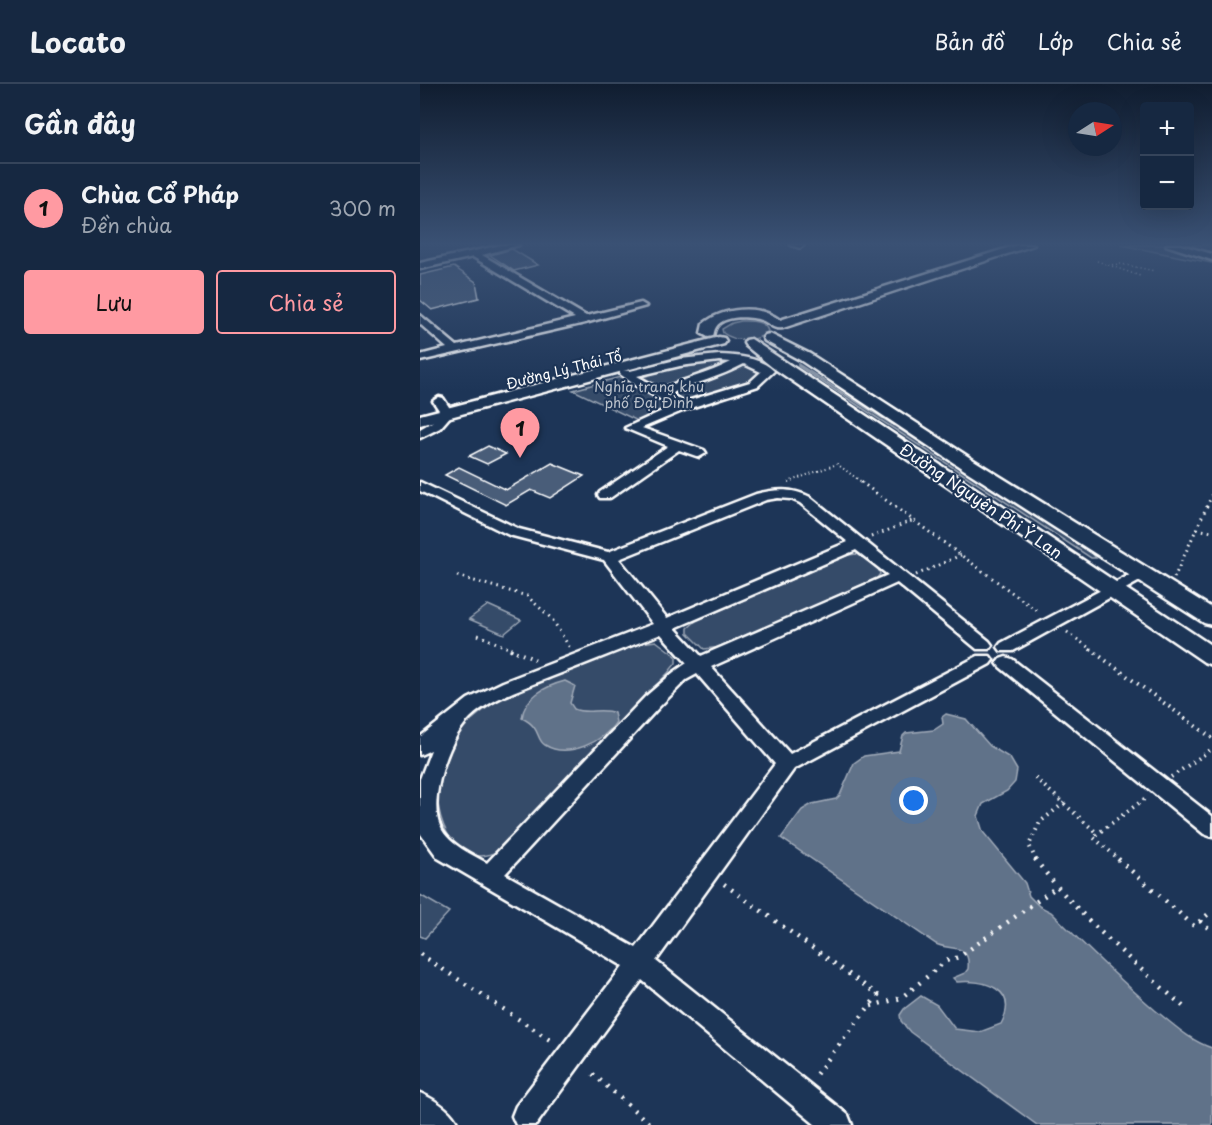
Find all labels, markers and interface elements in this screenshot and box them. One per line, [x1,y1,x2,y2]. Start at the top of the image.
text: Locato [30,20,126,63]
text: Bản đồ [934,25,1005,57]
text: Lớp [1038,25,1074,57]
text: Chia sẻ [1107,25,1182,57]
north arrow [1068,102,1122,156]
map controls [1140,102,1194,210]
button: + [1140,102,1194,156]
text: Gần đây [24,104,136,143]
button: − [1140,156,1194,210]
text: Chùa Cổ Pháp [81,177,239,210]
text: 1 [39,193,48,223]
text: 300 m [329,193,396,223]
text: Đền chùa [81,210,172,240]
button: Lưu [24,270,204,334]
button: Chia sẻ [216,270,396,334]
street label: Đường Lý Thái Tổ [504,345,624,394]
park label: Nghĩa trang khu phố Đại Đình [594,376,704,413]
pin: 1 [500,408,540,458]
street label: Đường Nguyên Phi Ỷ Lan [895,437,1068,564]
your location [899,786,928,815]

